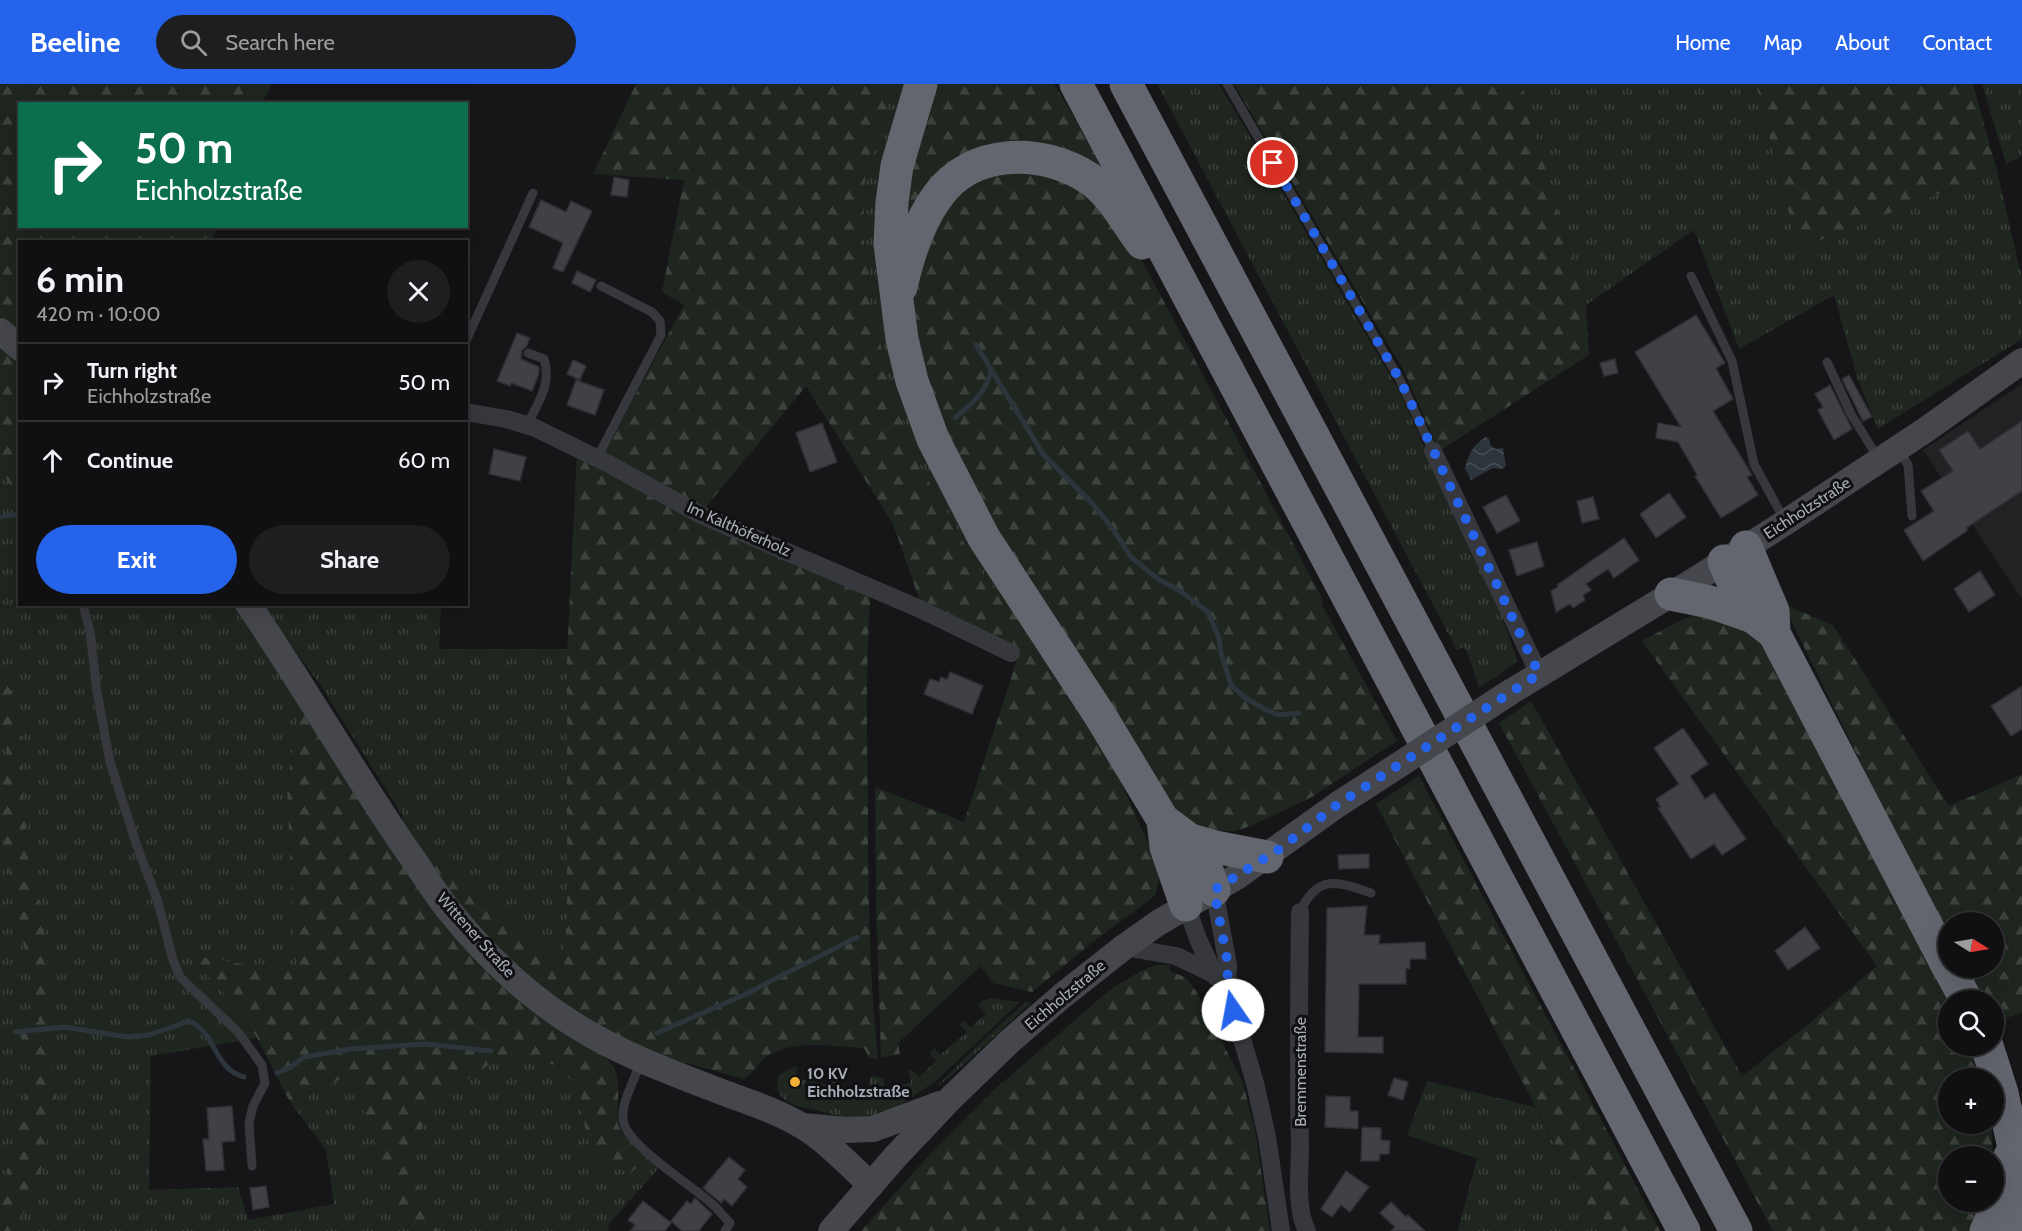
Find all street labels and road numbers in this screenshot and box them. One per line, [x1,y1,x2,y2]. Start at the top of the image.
street label: Eichholzstraße [1760,473,1854,543]
street label: Im Kalthöferholz [684,498,794,561]
street label: Wittener Straße [433,889,519,981]
street label: Eichholzstraße [1021,956,1109,1034]
street label: Bremmenstraße [1291,1017,1310,1127]

